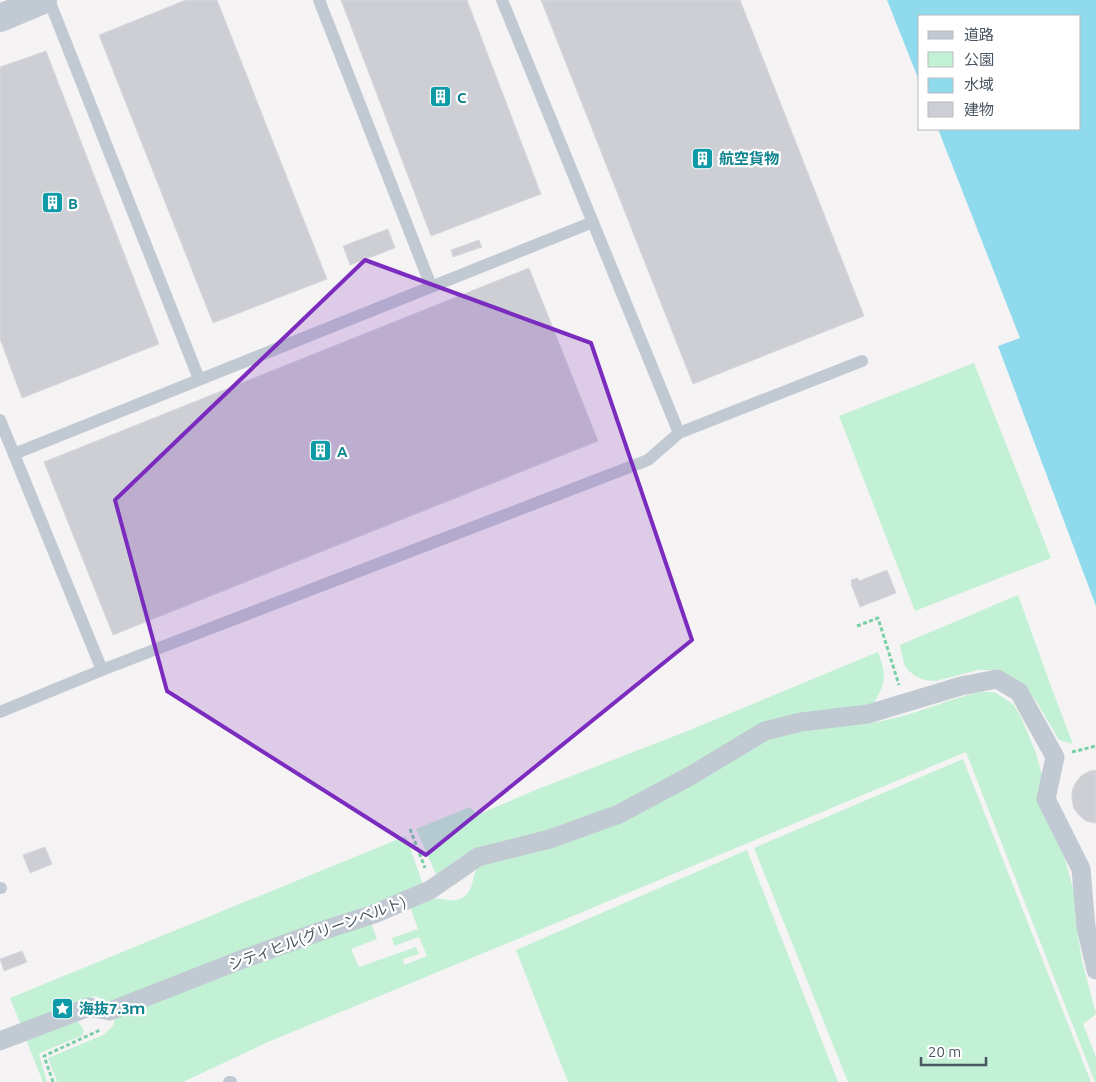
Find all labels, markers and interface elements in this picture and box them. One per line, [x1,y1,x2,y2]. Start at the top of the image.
legend [918,15,1081,130]
text: 道路 [964,26,994,43]
text: 公園 [964,51,994,68]
text: 水域 [964,76,994,93]
building icon: C [429,85,453,109]
place label: C [457,89,467,106]
text: 建物 [964,101,994,118]
building icon: 航空貨物 [691,146,715,170]
place label: 航空貨物 [719,150,779,167]
building icon: B [40,191,64,215]
place label: B [68,195,78,212]
building icon: A [309,439,333,463]
place label: A [337,443,348,460]
street label: シティヒル(グリーンベルト) [226,893,408,973]
place icon: 海抜7.3ｍ [51,996,75,1020]
place label: 海抜7.3ｍ [79,1000,145,1017]
scale bar [921,1034,986,1066]
text: 20 m [928,1043,961,1060]

